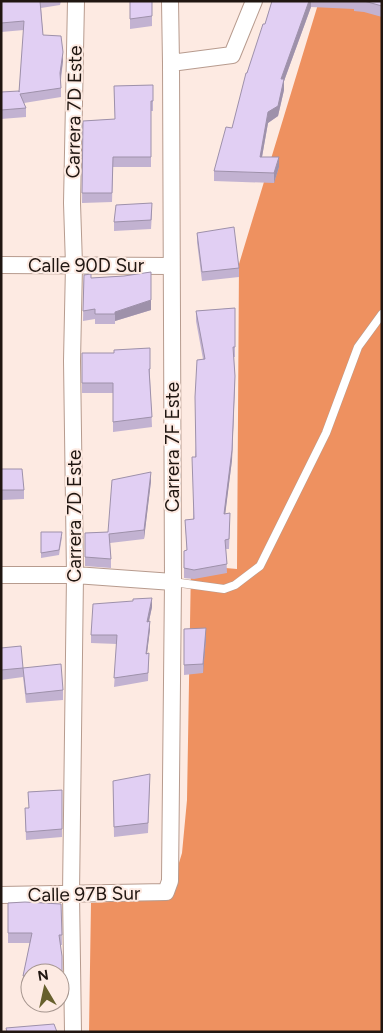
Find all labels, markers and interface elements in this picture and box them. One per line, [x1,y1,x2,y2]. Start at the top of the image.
street label: Carrera 7D Este [61,45,87,179]
street label: Calle 90D Sur [28,254,145,277]
street label: Carrera 7F Este [161,382,184,512]
street label: Carrera 7D Este [63,450,86,583]
street label: Calle 97B Sur [27,882,141,906]
north arrow [20,963,70,1013]
text: N [36,966,50,985]

